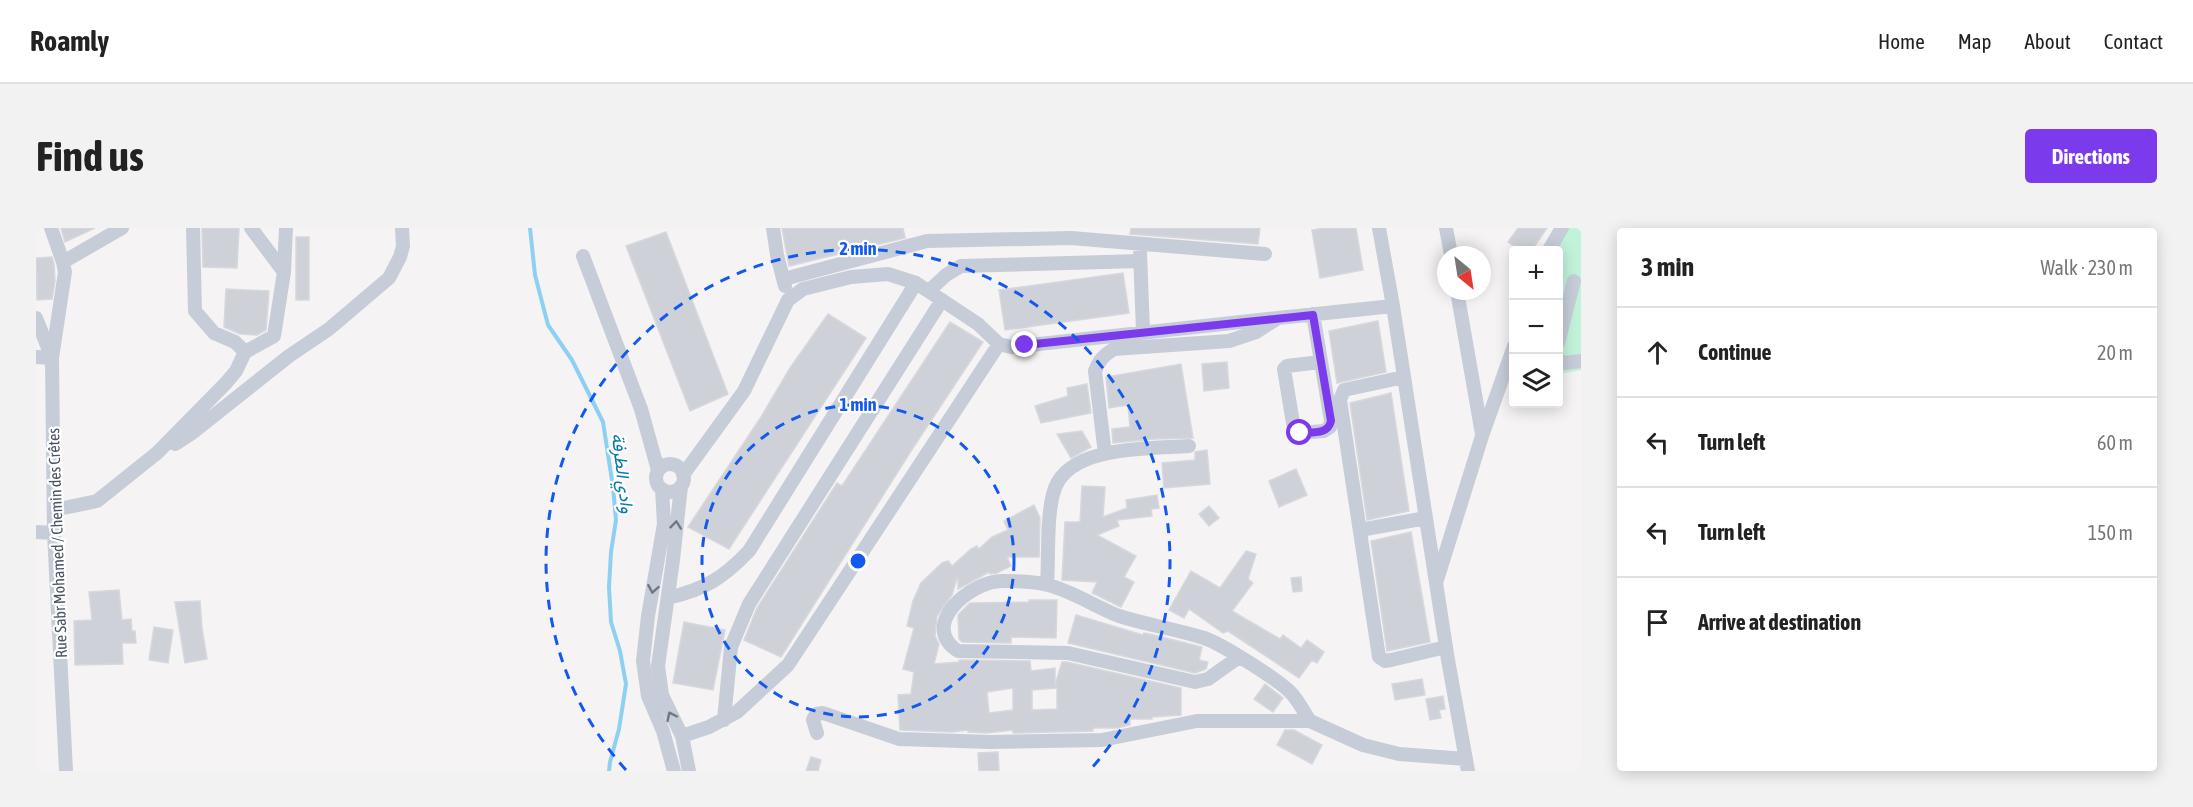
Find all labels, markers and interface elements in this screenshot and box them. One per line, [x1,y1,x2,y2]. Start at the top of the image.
text: Roamly [30,25,109,57]
text: Home [1878,29,1925,53]
text: Map [1958,29,1992,53]
text: About [2025,29,2071,53]
text: Contact [2104,29,2163,53]
button: Directions [2025,129,2157,183]
text: Find us [36,132,144,180]
text: 2 min [840,238,877,259]
north arrow [1437,246,1491,300]
map controls [1509,246,1563,408]
button: + [1509,246,1563,300]
text: 3 min [1641,252,1694,282]
text: Walk · 230 m [2041,256,2133,279]
button: − [1509,300,1563,354]
route end [1011,331,1037,357]
icon: ahead [1641,336,1674,369]
text: Continue [1698,339,1772,365]
text: 20 m [2097,341,2133,364]
button: layers [1509,354,1563,408]
text: 1 min [840,394,877,415]
route start [1286,419,1312,445]
icon: left [1641,426,1674,459]
street label: Rue Sabr Mohamed / Chemin des Crêtes [44,427,70,658]
text: Turn left [1698,429,1765,455]
text: 60 m [2097,431,2133,454]
water label: وادي الطرفة [603,432,638,515]
icon: left [1641,516,1674,549]
text: Turn left [1698,519,1765,545]
one-way arrow [669,520,682,529]
text: 150 m [2088,521,2133,544]
centre of rings [848,551,868,571]
one-way arrow [647,583,660,593]
icon: arrive [1641,606,1674,639]
text: Arrive at destination [1698,609,1861,635]
one-way arrow [667,711,679,722]

